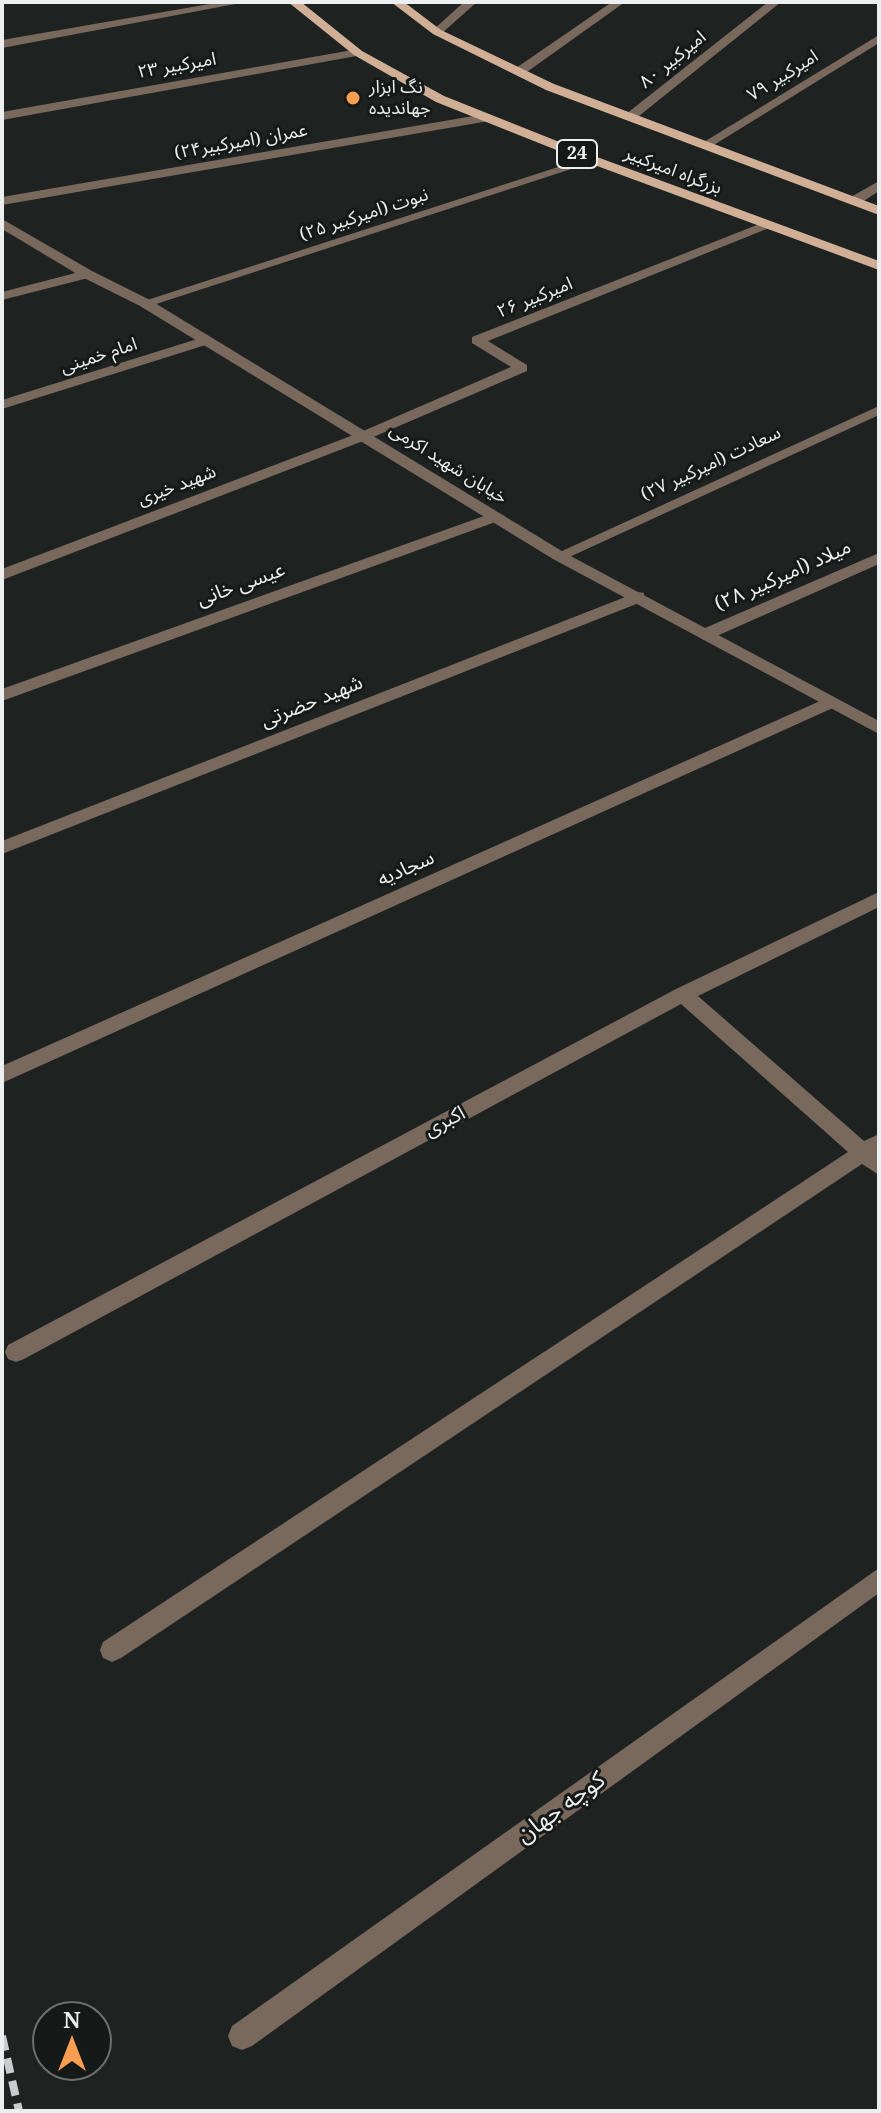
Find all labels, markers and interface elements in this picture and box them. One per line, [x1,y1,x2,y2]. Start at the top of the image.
street label: امیرکبیر ۸۰ [635,27,711,93]
street label: امیرکبیر ۷۹ [744,46,822,106]
street label: امیرکبیر ۲۳ [136,48,218,84]
place label: نگ ابزار جهاندیده [369,77,431,120]
marker: نگ ابزار جهاندیده [344,89,362,107]
street label: عمران (امیرکبیر۲۴) [173,120,309,164]
road number: 24 [557,140,597,168]
street label: بزرگراه امیرکبیر [621,143,725,199]
street label: نبوت (امیرکبیر ۲۵) [297,184,431,246]
street label: امیرکبیر ۲۶ [494,273,576,323]
street label: امام خمینی [58,333,140,379]
street label: خیابان شهید اکرمی [385,419,511,509]
street label: سعادت (امیرکبیر ۲۷) [638,422,784,506]
street label: شهید خیری [135,461,219,511]
street label: میلاد (امیرکبیر ۲۸) [711,535,855,617]
street label: عیسی خانی [194,558,288,612]
street label: شهید حضرتی [257,671,367,733]
street label: سجادیه [374,846,438,892]
street label: اکبری [420,1101,470,1143]
street label: کوچه جهان [511,1766,611,1850]
north arrow [32,2001,112,2081]
text: N [63,2004,81,2034]

